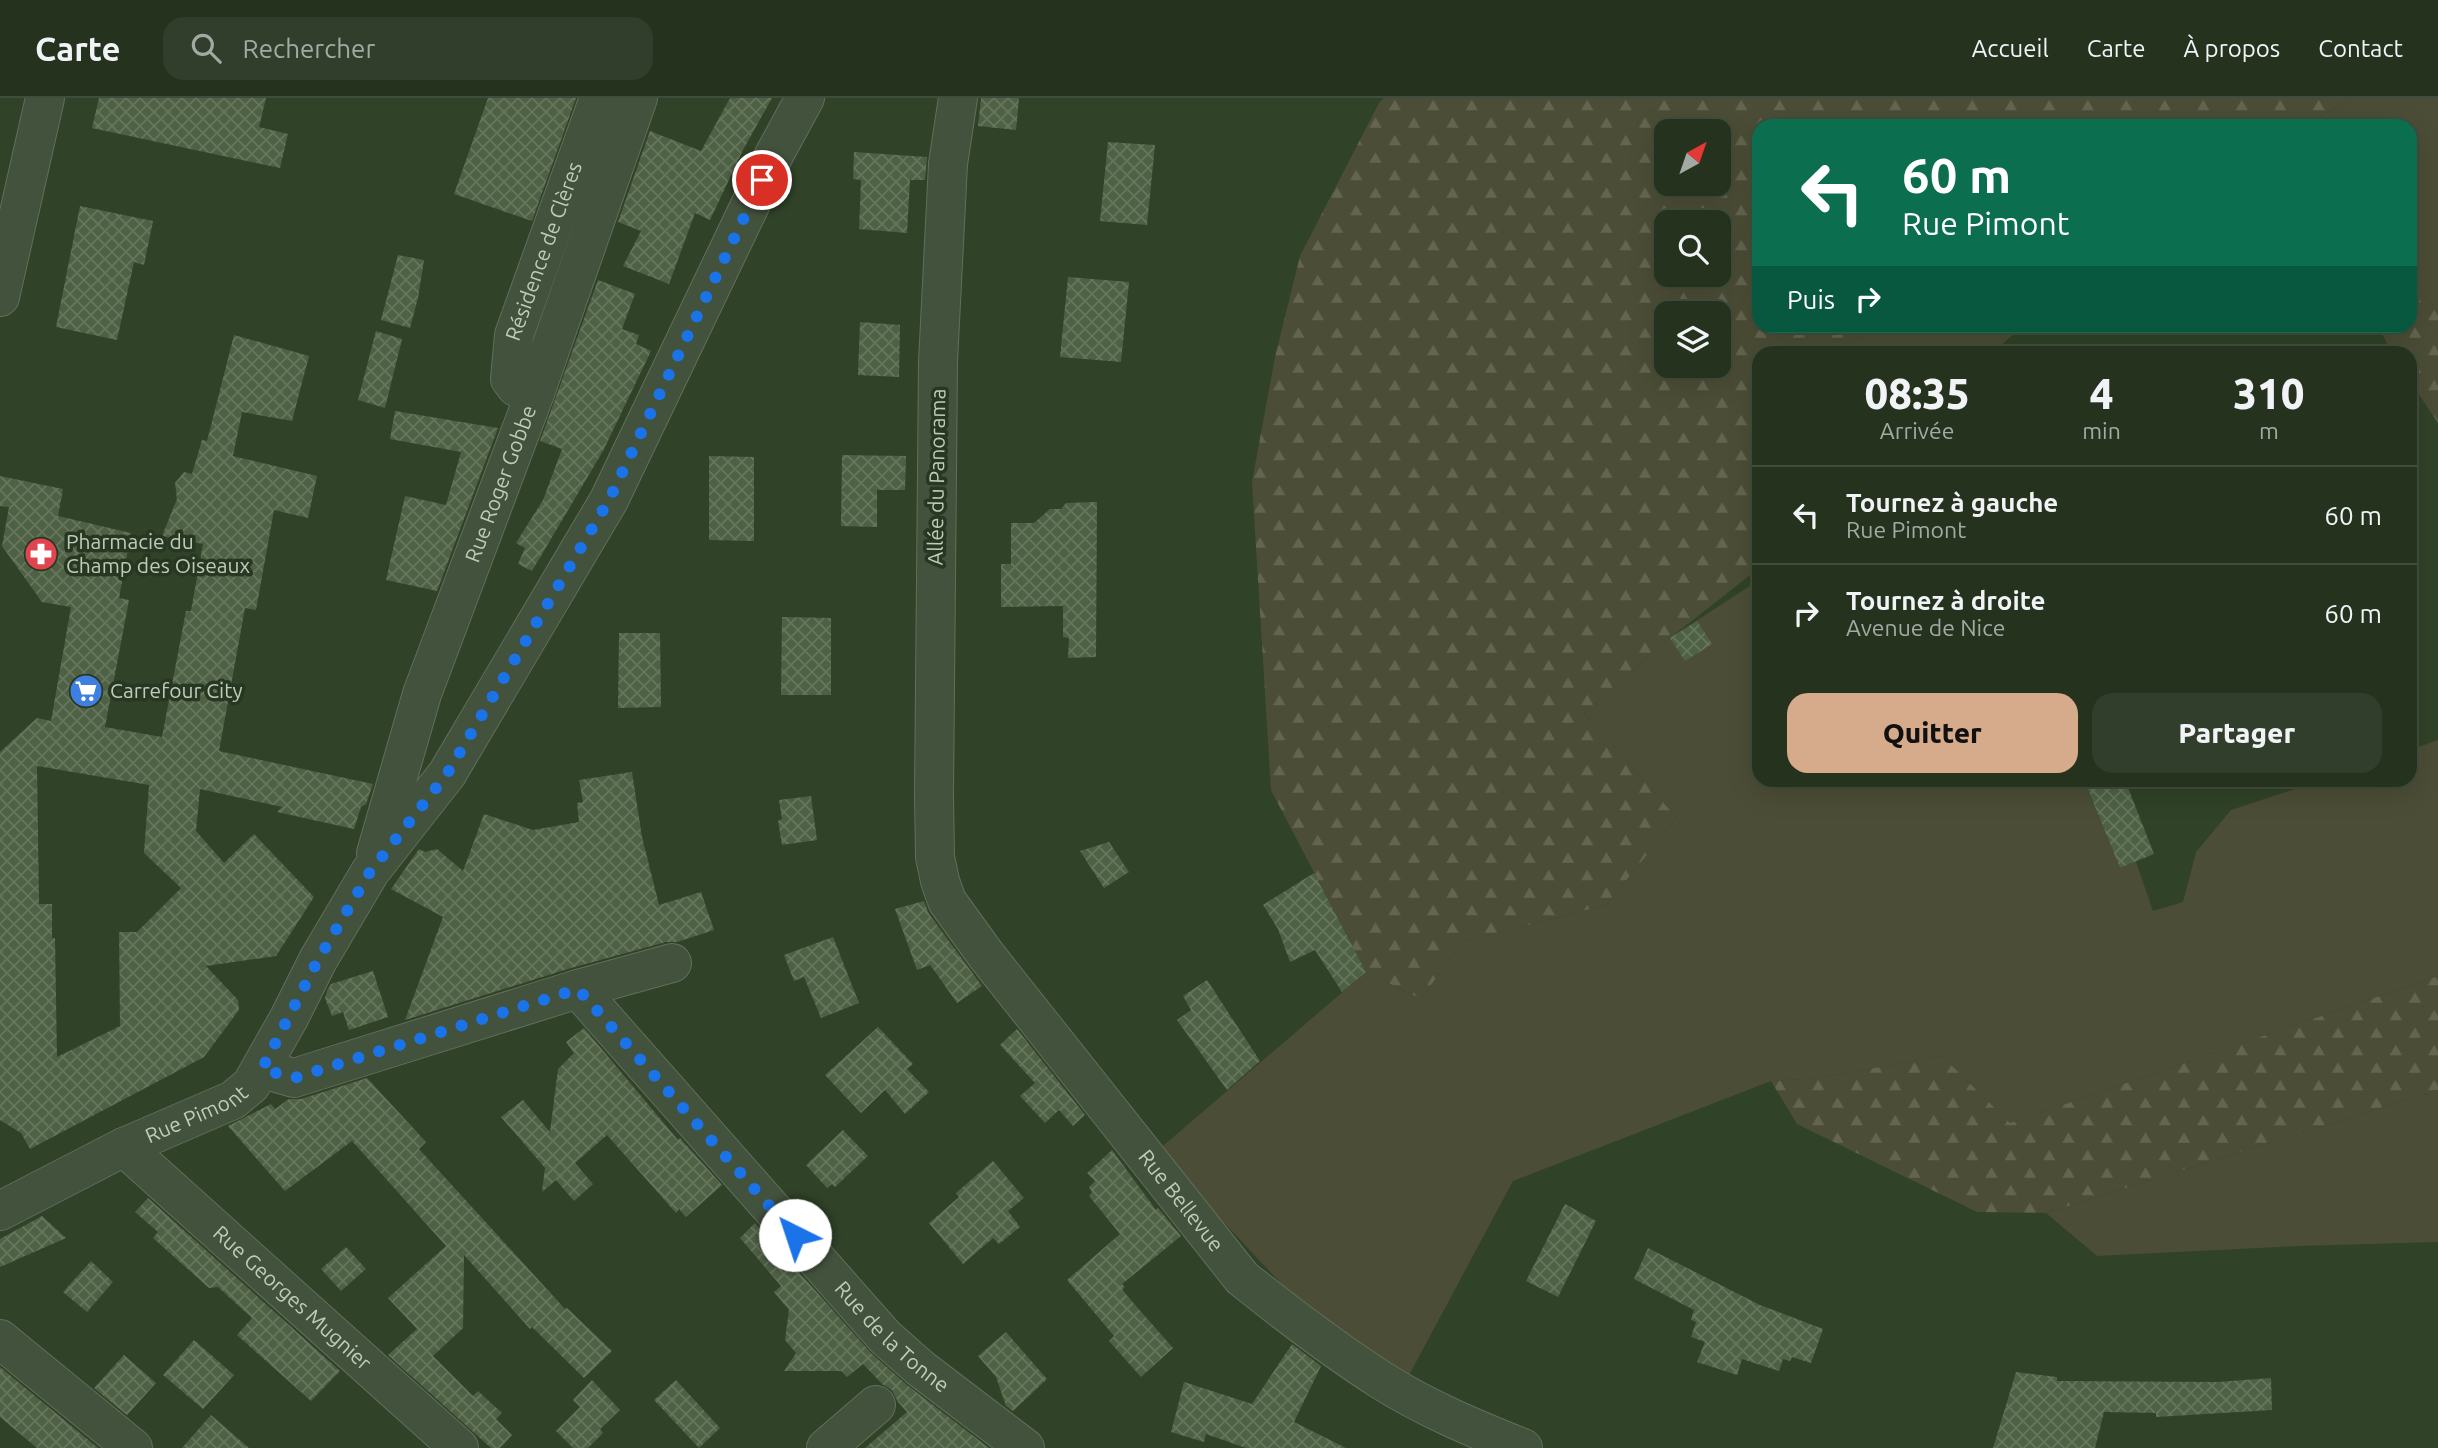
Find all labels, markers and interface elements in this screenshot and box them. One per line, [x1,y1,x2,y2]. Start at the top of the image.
search box [163,17,653,80]
icon: search [187,29,225,67]
text: Carte [35,30,121,67]
text: Rechercher [243,34,375,63]
text: Accueil [1972,35,2049,62]
text: Carte [2087,35,2146,62]
text: À propos [2184,35,2280,62]
text: Contact [2318,35,2403,62]
north arrow [1654,119,1731,196]
map controls [1654,119,1731,378]
icon: left [1787,147,1878,238]
text: 60 m [1902,147,2011,202]
pin [732,150,792,210]
street label: Résidence de Clères [500,158,586,344]
icon: arrive [743,161,781,199]
text: Rue Pimont [1902,205,2069,241]
button: search [1654,210,1731,287]
icon: right [1849,280,1887,318]
text: Puis [1787,285,1835,314]
button: layers [1654,301,1731,378]
text: 08:35 [1865,370,1970,417]
text: 4 [2090,370,2113,417]
text: 310 [2233,370,2304,417]
street label: Allée du Panorama [922,388,950,566]
street label: Rue Roger Gobbe [460,402,540,565]
text: Arrivée [1880,418,1954,443]
text: min [2082,418,2121,443]
text: m [2259,418,2279,443]
text: Tournez à gauche [1846,488,2058,517]
icon: left [1787,496,1825,534]
text: 60 m [2324,501,2382,530]
text: Rue Pimont [1846,517,1966,542]
place label: Pharmacie du Champ des Oiseaux [66,529,251,577]
pharmacy icon: Pharmacie du Champ des Oiseaux [22,535,60,573]
text: Tournez à droite [1846,586,2045,615]
icon: right [1787,594,1825,632]
text: 60 m [2324,599,2382,628]
text: Avenue de Nice [1846,615,2006,640]
supermarket icon: Carrefour City [67,672,105,710]
place label: Carrefour City [110,678,243,702]
button: Quitter [1787,693,2078,773]
button: Partager [2092,693,2382,773]
street label: Rue Pimont [141,1080,252,1147]
street label: Rue Bellevue [1134,1145,1229,1256]
position arrow [758,1198,832,1272]
street label: Rue Georges Mugnier [209,1220,377,1374]
street label: Rue de la Tonne [830,1276,954,1397]

